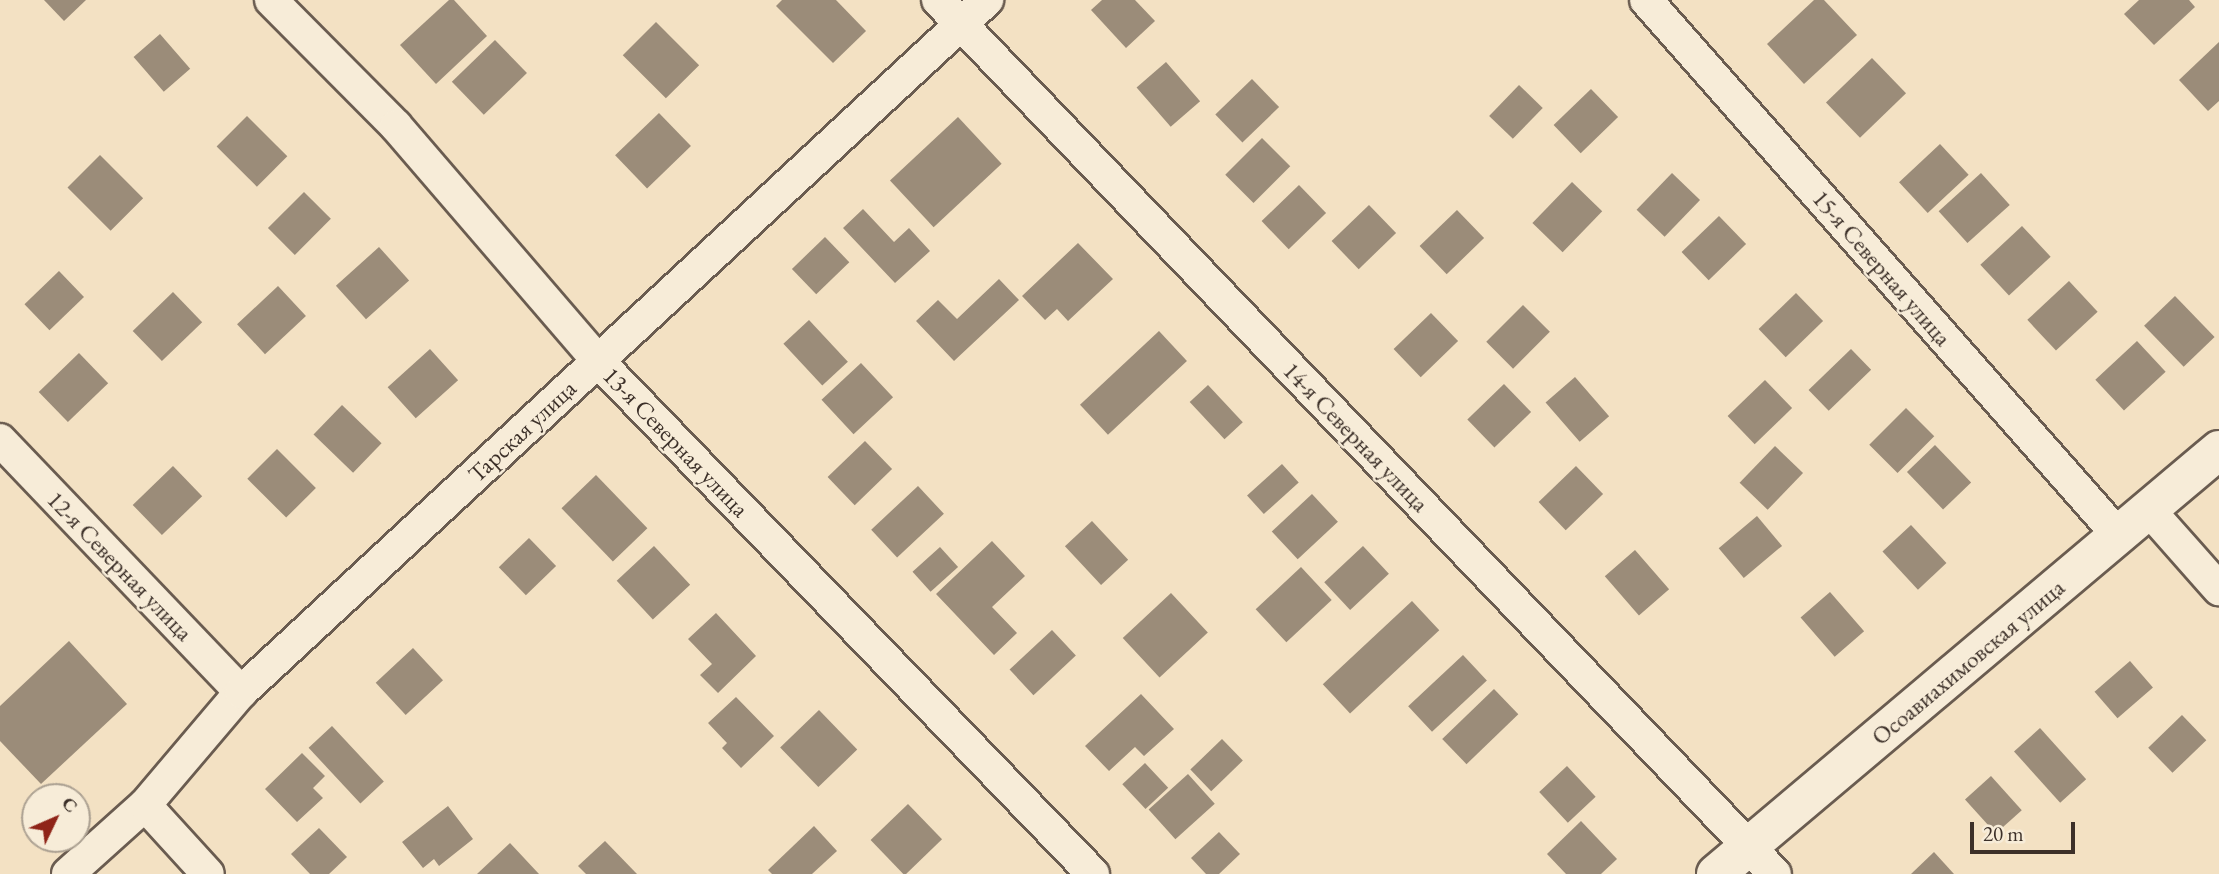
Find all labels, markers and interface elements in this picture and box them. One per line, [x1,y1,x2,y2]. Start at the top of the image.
street label: 15-я Северная улица [1806,184,1958,352]
street label: 14-я Северная улица [1277,356,1435,518]
street label: 13-я Северная улица [597,361,755,523]
street label: Тарская улица [462,374,582,488]
street label: 12-я Северная улица [41,485,199,647]
street label: Осоавиахимовская улица [1866,573,2070,751]
north arrow [21,783,91,853]
text: С [56,791,84,818]
scale bar [1974,808,2079,852]
text: 20 m [1983,820,2024,847]

